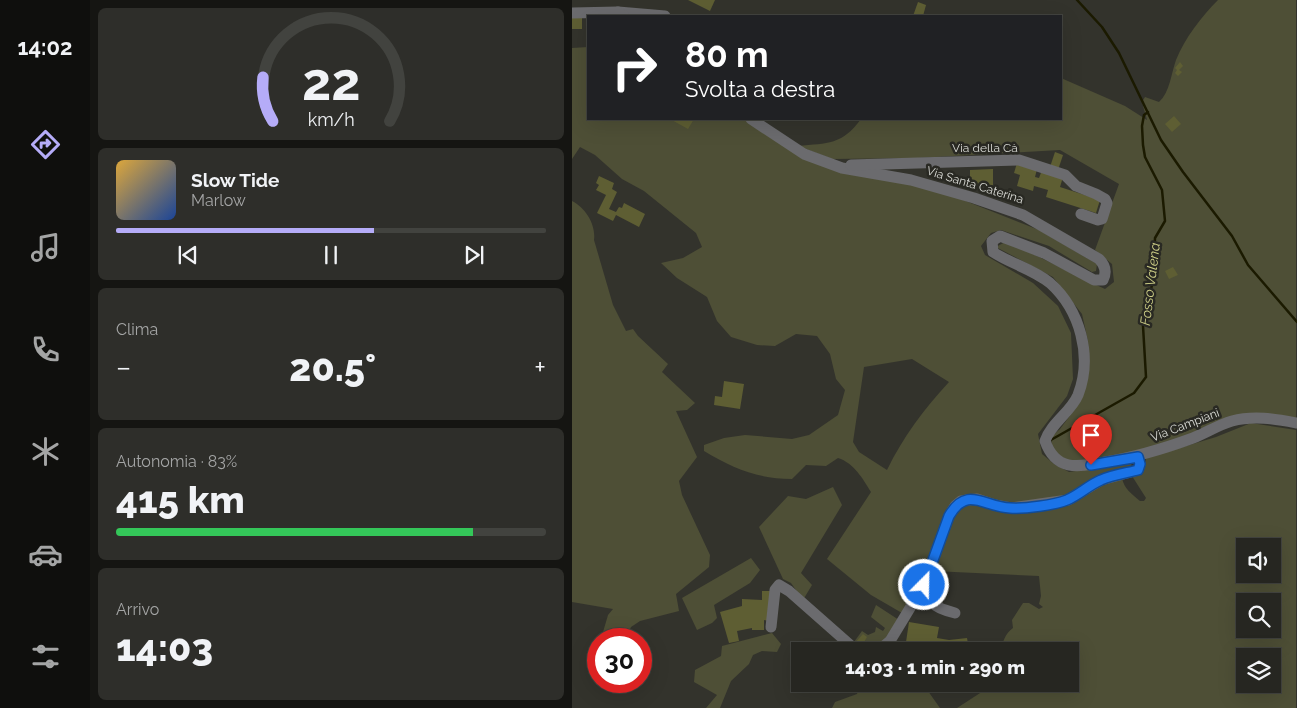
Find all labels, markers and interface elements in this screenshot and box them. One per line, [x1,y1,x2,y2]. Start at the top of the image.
text: 14:02 [18,34,72,60]
text: 80 m [685,34,769,75]
icon: right [602,35,667,100]
text: 22 [302,51,360,112]
text: Svolta a destra [685,76,835,102]
text: km/h [307,109,355,130]
icon: directions [28,127,63,162]
street label: Via della Cà [952,141,1018,155]
street label: Via Santa Caterina [925,164,1025,206]
text: Slow Tide [191,169,280,191]
text: Marlow [191,191,246,210]
icon: music [28,230,63,265]
icon: previous [174,241,202,269]
icon: pause [317,241,345,269]
icon: next [460,241,488,269]
water label: Fosso Valena [1137,242,1163,326]
text: Clima [116,320,158,339]
icon: phone [28,332,63,367]
text: 20.5° [289,345,376,390]
text: − [116,351,131,384]
text: + [534,351,546,384]
street label: Via Campiani [1149,406,1221,444]
pin [1070,414,1112,465]
icon: arrive [1077,421,1105,449]
icon: climate [28,434,63,469]
text: Autonomia · 83% [116,452,237,471]
text: 415 km [116,477,245,522]
icon: car [28,537,63,572]
map controls [1236,538,1281,693]
button: sound [1236,538,1281,583]
position arrow [897,558,949,610]
button: search [1236,593,1281,638]
text: Arrivo [116,600,159,619]
text: 14:03 [116,625,213,670]
speed limit sign: 30 [587,628,652,693]
icon: filters [28,639,63,674]
button: layers [1236,648,1281,693]
text: 14:03 · 1 min · 290 m [845,656,1025,678]

